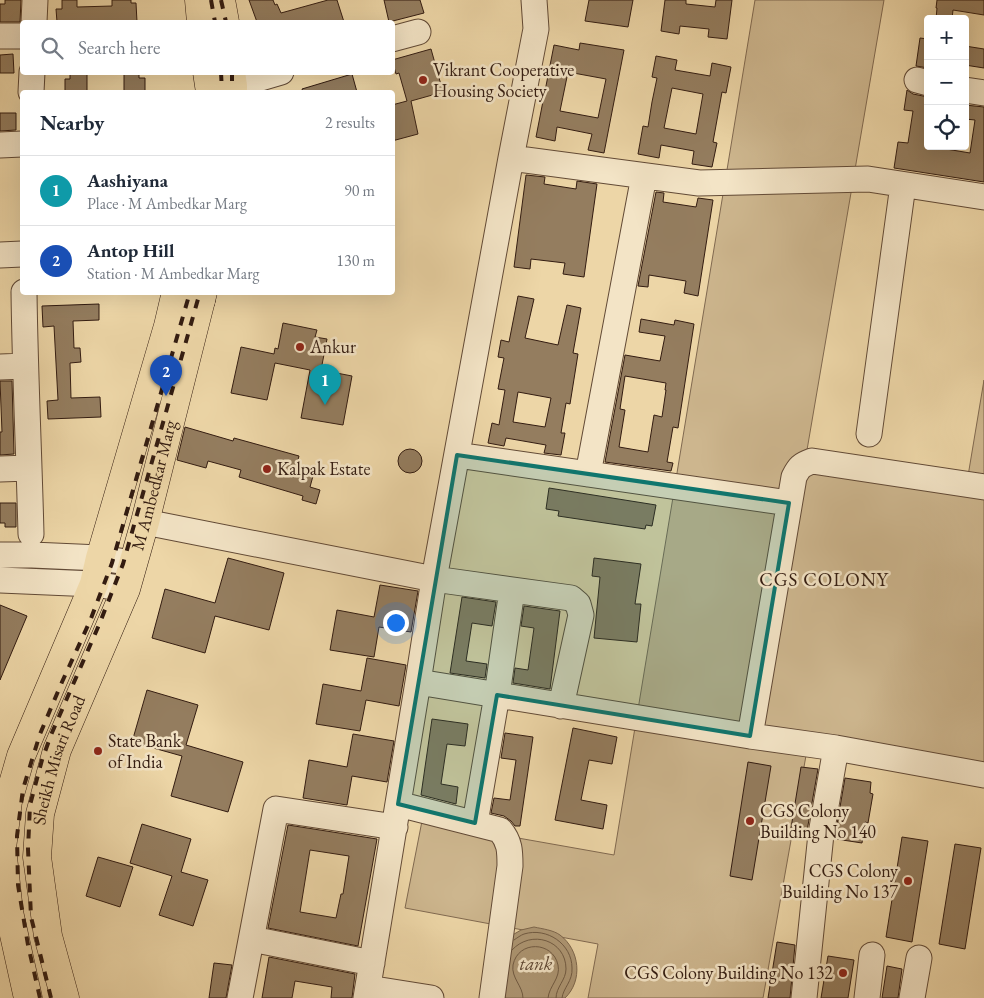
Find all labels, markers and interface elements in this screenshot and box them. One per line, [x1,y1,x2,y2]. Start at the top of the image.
map controls [924,15,969,150]
button: + [924,15,969,60]
search box [20,20,395,75]
icon: search [38,34,66,62]
text: Search here [78,35,160,60]
place label: Vikrant Cooperative Housing Society [433,58,574,102]
button: − [924,60,969,105]
marker: Vikrant Cooperative Housing Society [417,74,429,86]
button: locate [924,105,969,150]
text: Nearby [40,109,104,136]
text: 2 results [325,112,375,133]
text: Aashiyana [87,168,168,193]
text: 1 [52,180,60,201]
text: 90 m [344,180,375,201]
text: Place · M Ambedkar Marg [87,193,247,214]
text: Antop Hill [87,238,174,263]
text: 2 [52,250,60,271]
text: 130 m [336,250,375,271]
text: Station · M Ambedkar Marg [87,263,260,284]
place label: Ankur [309,335,356,358]
marker: Ankur [294,341,306,353]
pin: 2 [150,355,182,396]
pin: 1 [309,364,341,405]
street label: M Ambedkar Marg [126,417,181,553]
place label: Kalpak Estate [277,457,370,480]
marker: Kalpak Estate [261,463,273,475]
district label: CGS COLONY [759,567,889,592]
your location [383,610,409,636]
street label: Sheikh Misari Road [27,691,91,826]
place label: State Bank of India [108,729,182,773]
marker: State Bank of India [92,745,104,757]
place label: CGS Colony Building No 140 [760,799,876,843]
marker: CGS Colony Building No 140 [744,815,756,827]
place label: CGS Colony Building No 137 [782,859,898,903]
marker: CGS Colony Building No 137 [902,875,914,887]
water label: tank [520,951,553,976]
place label: CGS Colony Building No 132 [624,961,833,984]
marker: CGS Colony Building No 132 [837,967,849,979]

